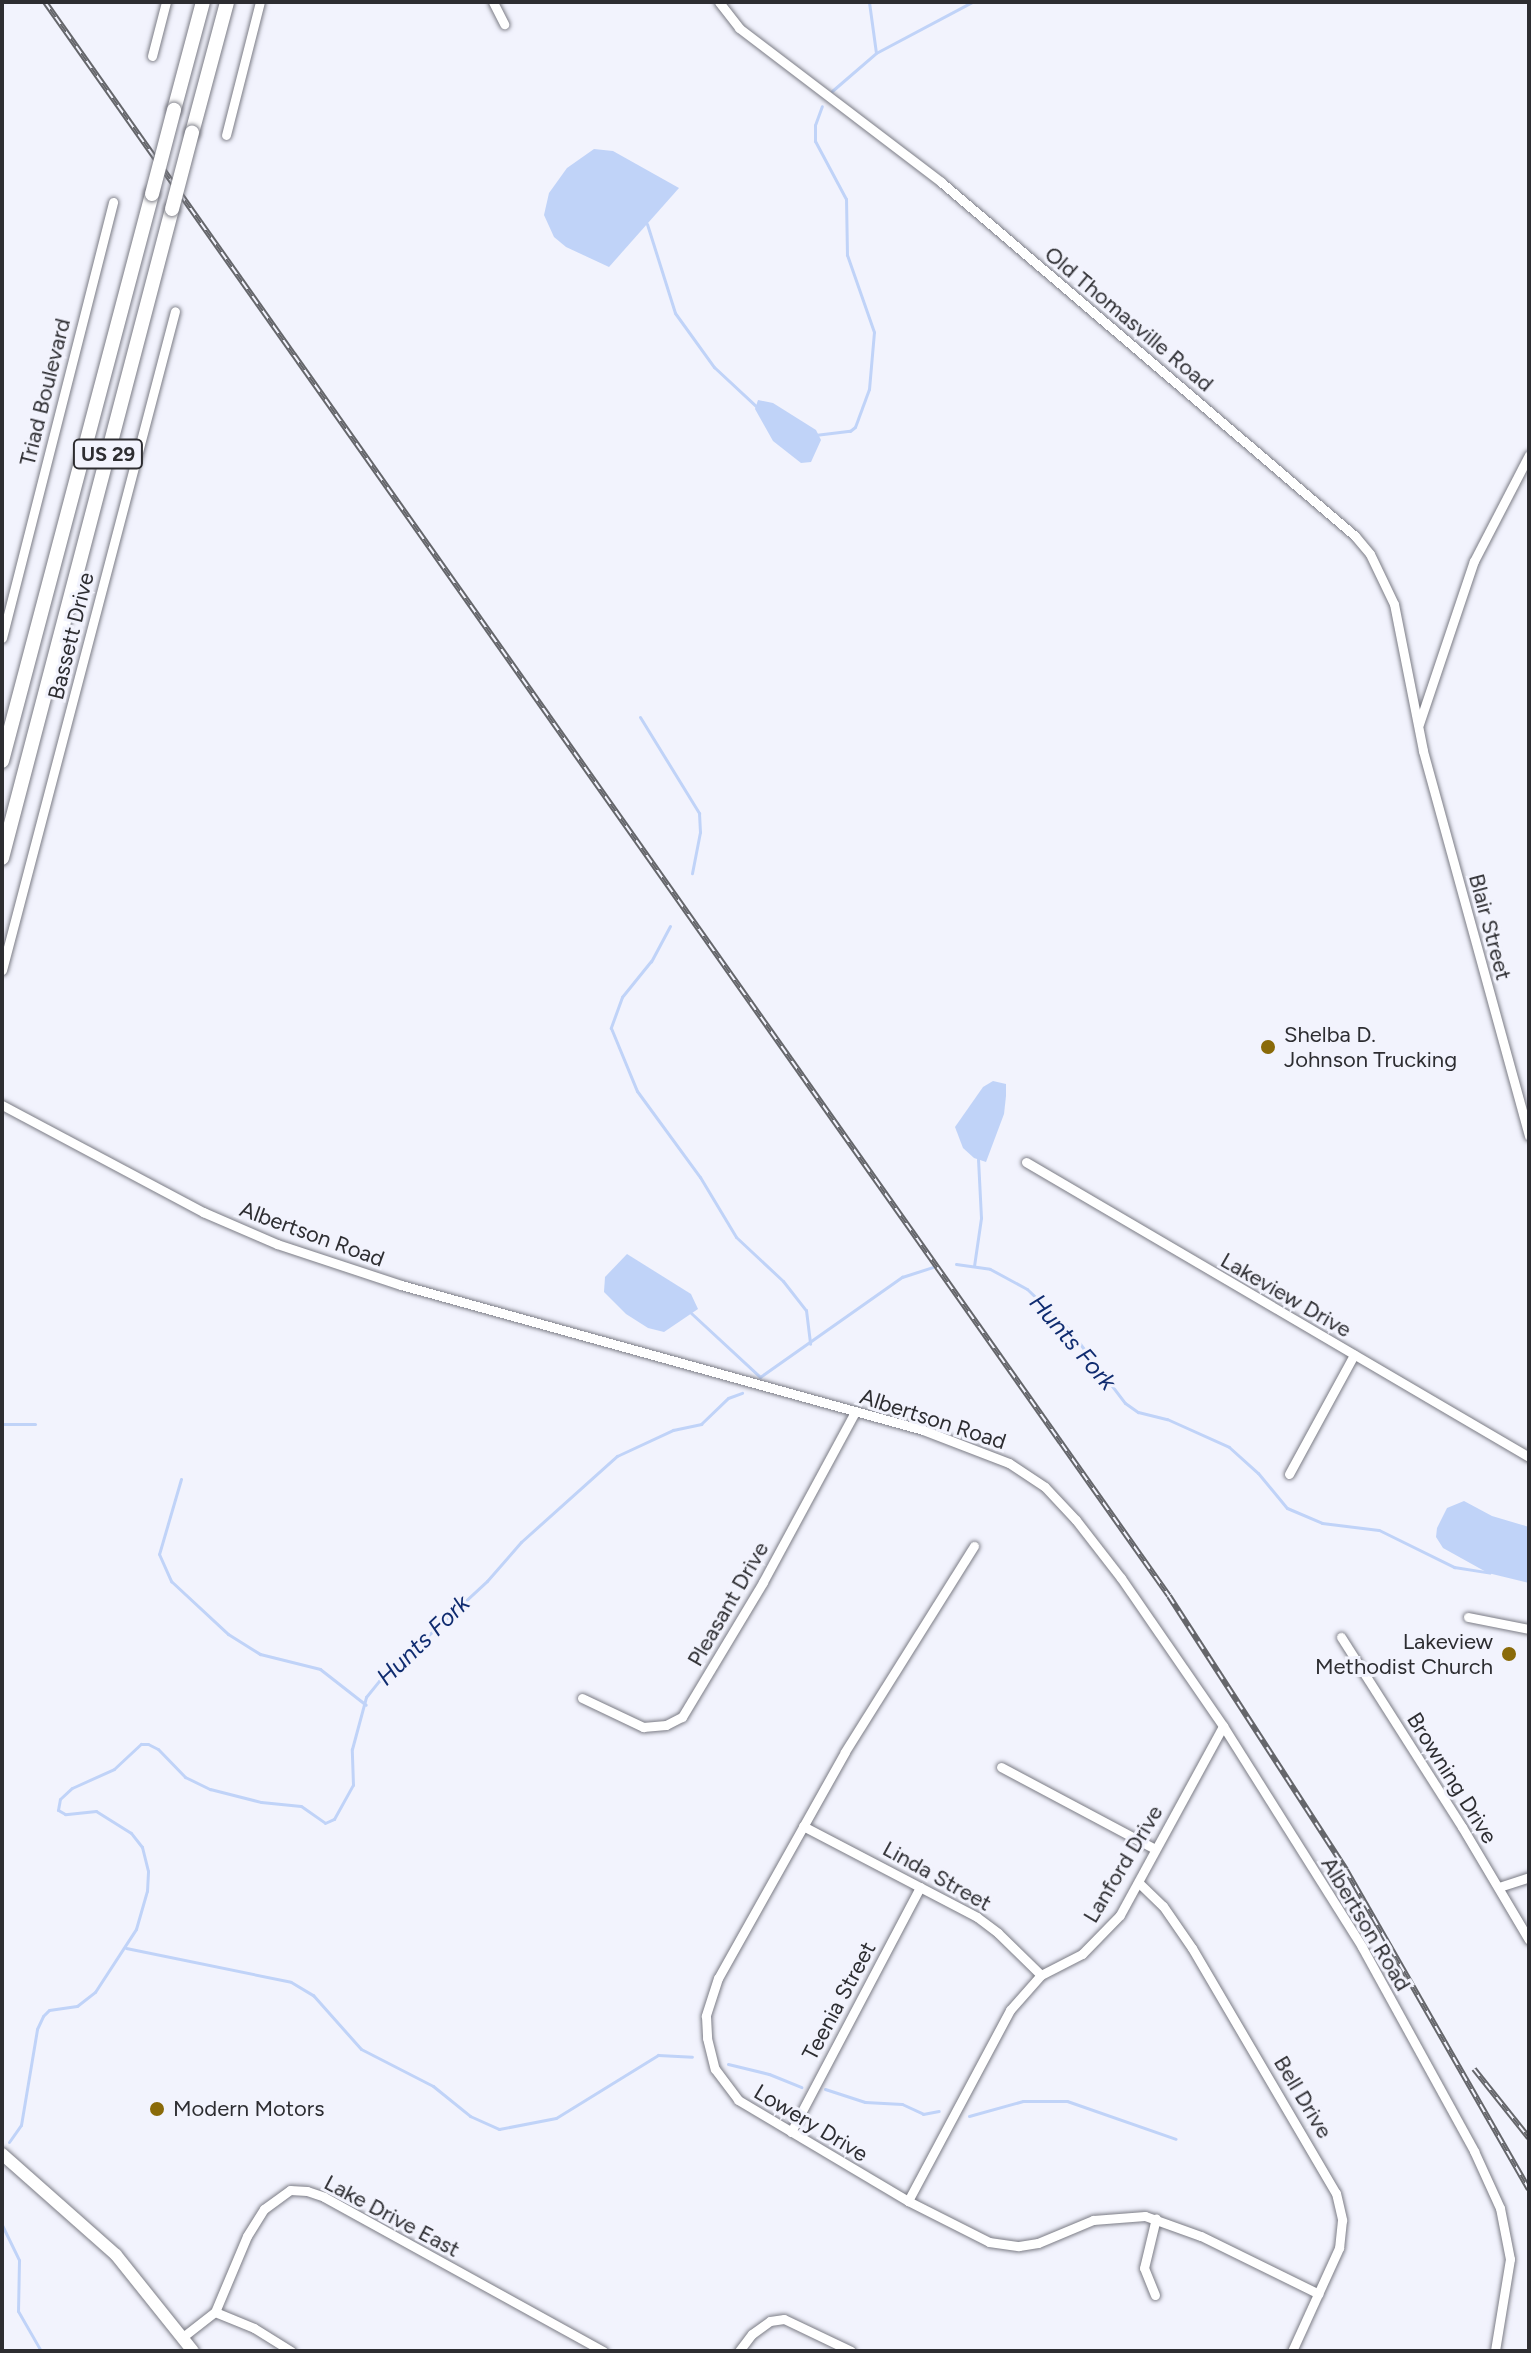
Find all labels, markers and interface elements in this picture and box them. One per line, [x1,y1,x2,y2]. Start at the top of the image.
street label: Old Thomasville Road [1039,241,1219,397]
street label: Triad Boulevard [14,316,76,468]
road number: US 29 [72,438,144,470]
street label: Bassett Drive [42,570,100,702]
street label: Blair Street [1463,871,1517,983]
place label: Shelba D. Johnson Trucking [1284,1021,1457,1072]
marker: Shelba D. Johnson Trucking [1259,1038,1277,1056]
street label: Albertson Road [236,1196,388,1272]
street label: Lakeview Drive [1216,1247,1356,1343]
water label: Hunts Fork [1023,1288,1123,1396]
street label: Albertson Road [857,1383,1009,1455]
street label: Pleasant Drive [682,1537,774,1671]
water label: Hunts Fork [371,1589,475,1691]
place label: Lakeview Methodist Church [1315,1628,1493,1680]
marker: Lakeview Methodist Church [1500,1645,1518,1663]
street label: Browning Drive [1401,1708,1503,1848]
street label: Lanford Drive [1078,1800,1168,1928]
street label: Linda Street [878,1835,996,1917]
street label: Albertson Road [1316,1852,1416,1996]
street label: Teenia Street [797,1937,881,2065]
street label: Bell Drive [1268,2051,1338,2143]
street label: Lowery Drive [749,2079,873,2167]
place label: Modern Motors [173,2096,325,2122]
marker: Modern Motors [148,2100,166,2118]
street label: Lake Drive East [320,2169,464,2263]

